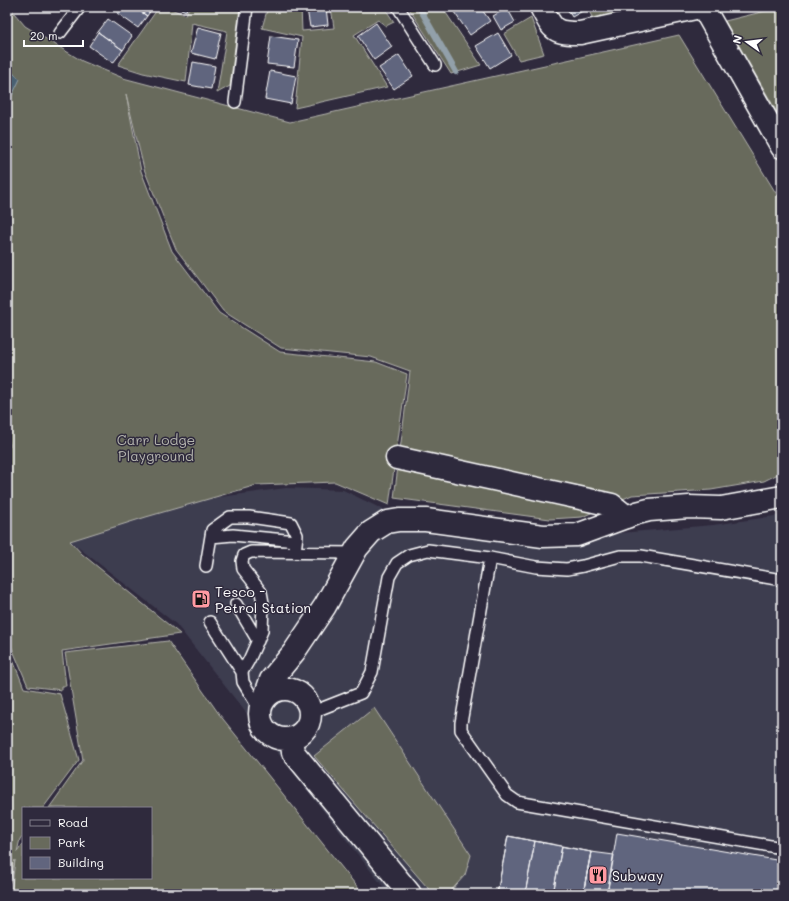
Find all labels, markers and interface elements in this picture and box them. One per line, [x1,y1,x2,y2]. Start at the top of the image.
scale bar [24,22,83,48]
north arrow [727,22,767,62]
text: 20 m [30,27,58,43]
text: N [729,34,745,45]
park label: Carr Lodge Playground [117,430,195,465]
place label: Tesco - Petrol Station [215,582,311,617]
fuel station icon: Tesco - Petrol Station [190,588,212,610]
legend [22,807,152,879]
text: Road [58,814,88,830]
text: Park [58,834,85,850]
text: Building [58,854,104,870]
restaurant icon: Subway [587,864,609,886]
place label: Subway [612,866,663,885]

